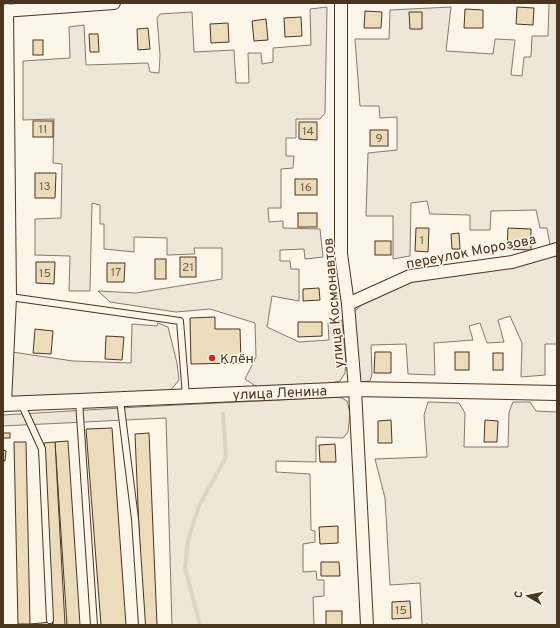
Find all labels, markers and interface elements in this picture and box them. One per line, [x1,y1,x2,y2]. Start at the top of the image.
house number: 11 [39,122,47,138]
house number: 14 [302,124,314,140]
house number: 9 [375,131,383,147]
house number: 13 [39,179,51,195]
house number: 16 [300,180,312,196]
street label: переулок Морозова [405,232,538,273]
house number: 1 [420,233,424,249]
street label: улица Космонавтов [320,237,349,369]
house number: 21 [182,260,194,276]
house number: 17 [111,265,121,281]
house number: 15 [39,266,51,282]
place label: Клён [220,351,254,368]
marker: Клён [207,353,217,363]
street label: улица Ленина [232,383,327,404]
north arrow [508,576,548,616]
text: С [512,590,527,599]
house number: 15 [395,603,407,619]

